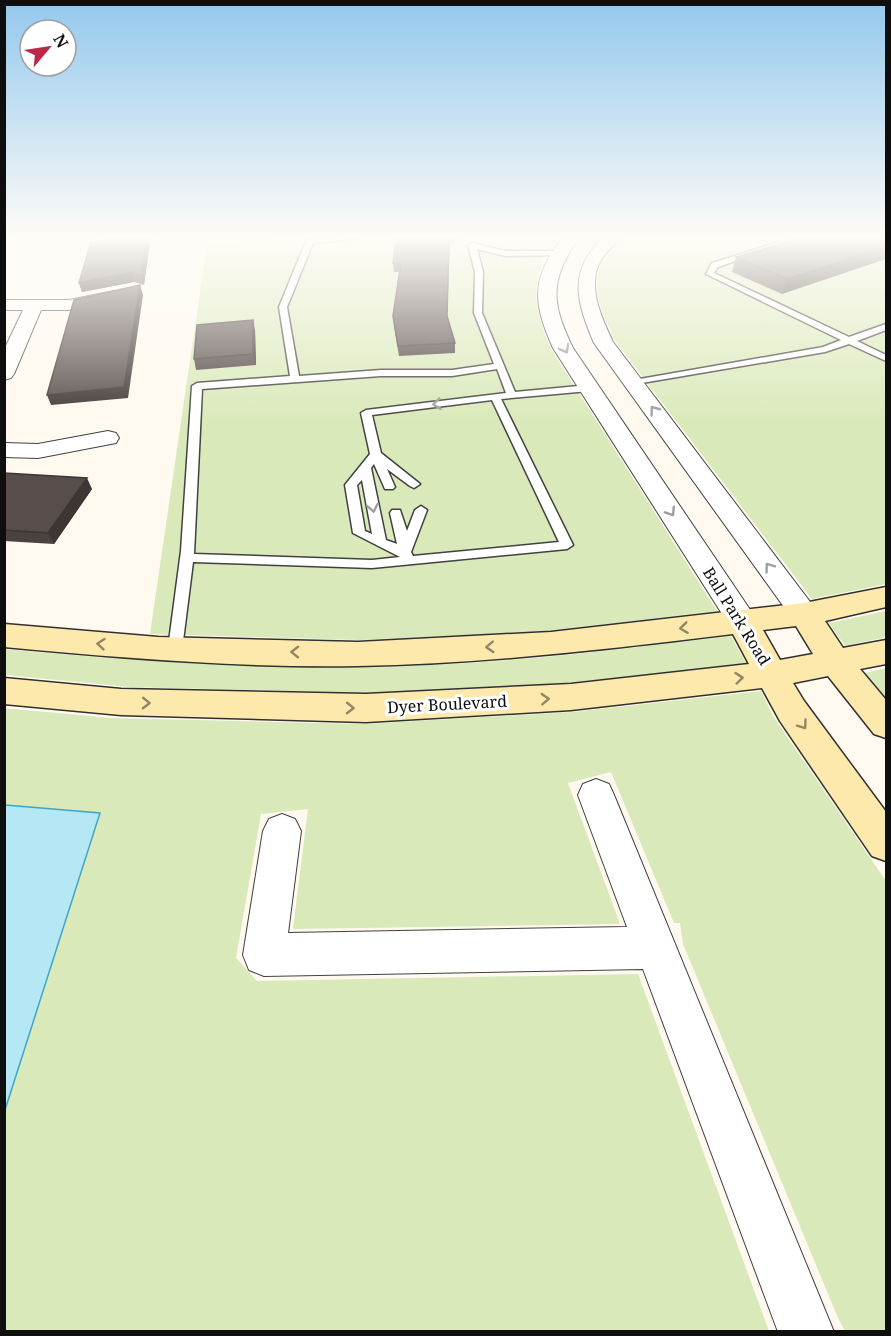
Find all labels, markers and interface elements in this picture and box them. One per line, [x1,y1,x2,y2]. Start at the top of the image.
north arrow [18,18,78,78]
text: N [48,30,74,52]
one-way arrow [557,342,569,353]
one-way arrow [432,398,441,410]
one-way arrow [650,405,661,416]
one-way arrow [366,503,379,513]
one-way arrow [663,506,675,516]
one-way arrow [765,562,776,573]
street label: Ball Park Road [698,563,776,669]
one-way arrow [680,621,689,634]
one-way arrow [96,638,105,651]
one-way arrow [486,640,495,653]
one-way arrow [291,646,300,658]
one-way arrow [734,673,743,685]
street label: Dyer Boulevard [387,690,508,718]
one-way arrow [540,692,549,705]
one-way arrow [142,697,151,709]
one-way arrow [345,702,354,714]
one-way arrow [795,719,806,730]

